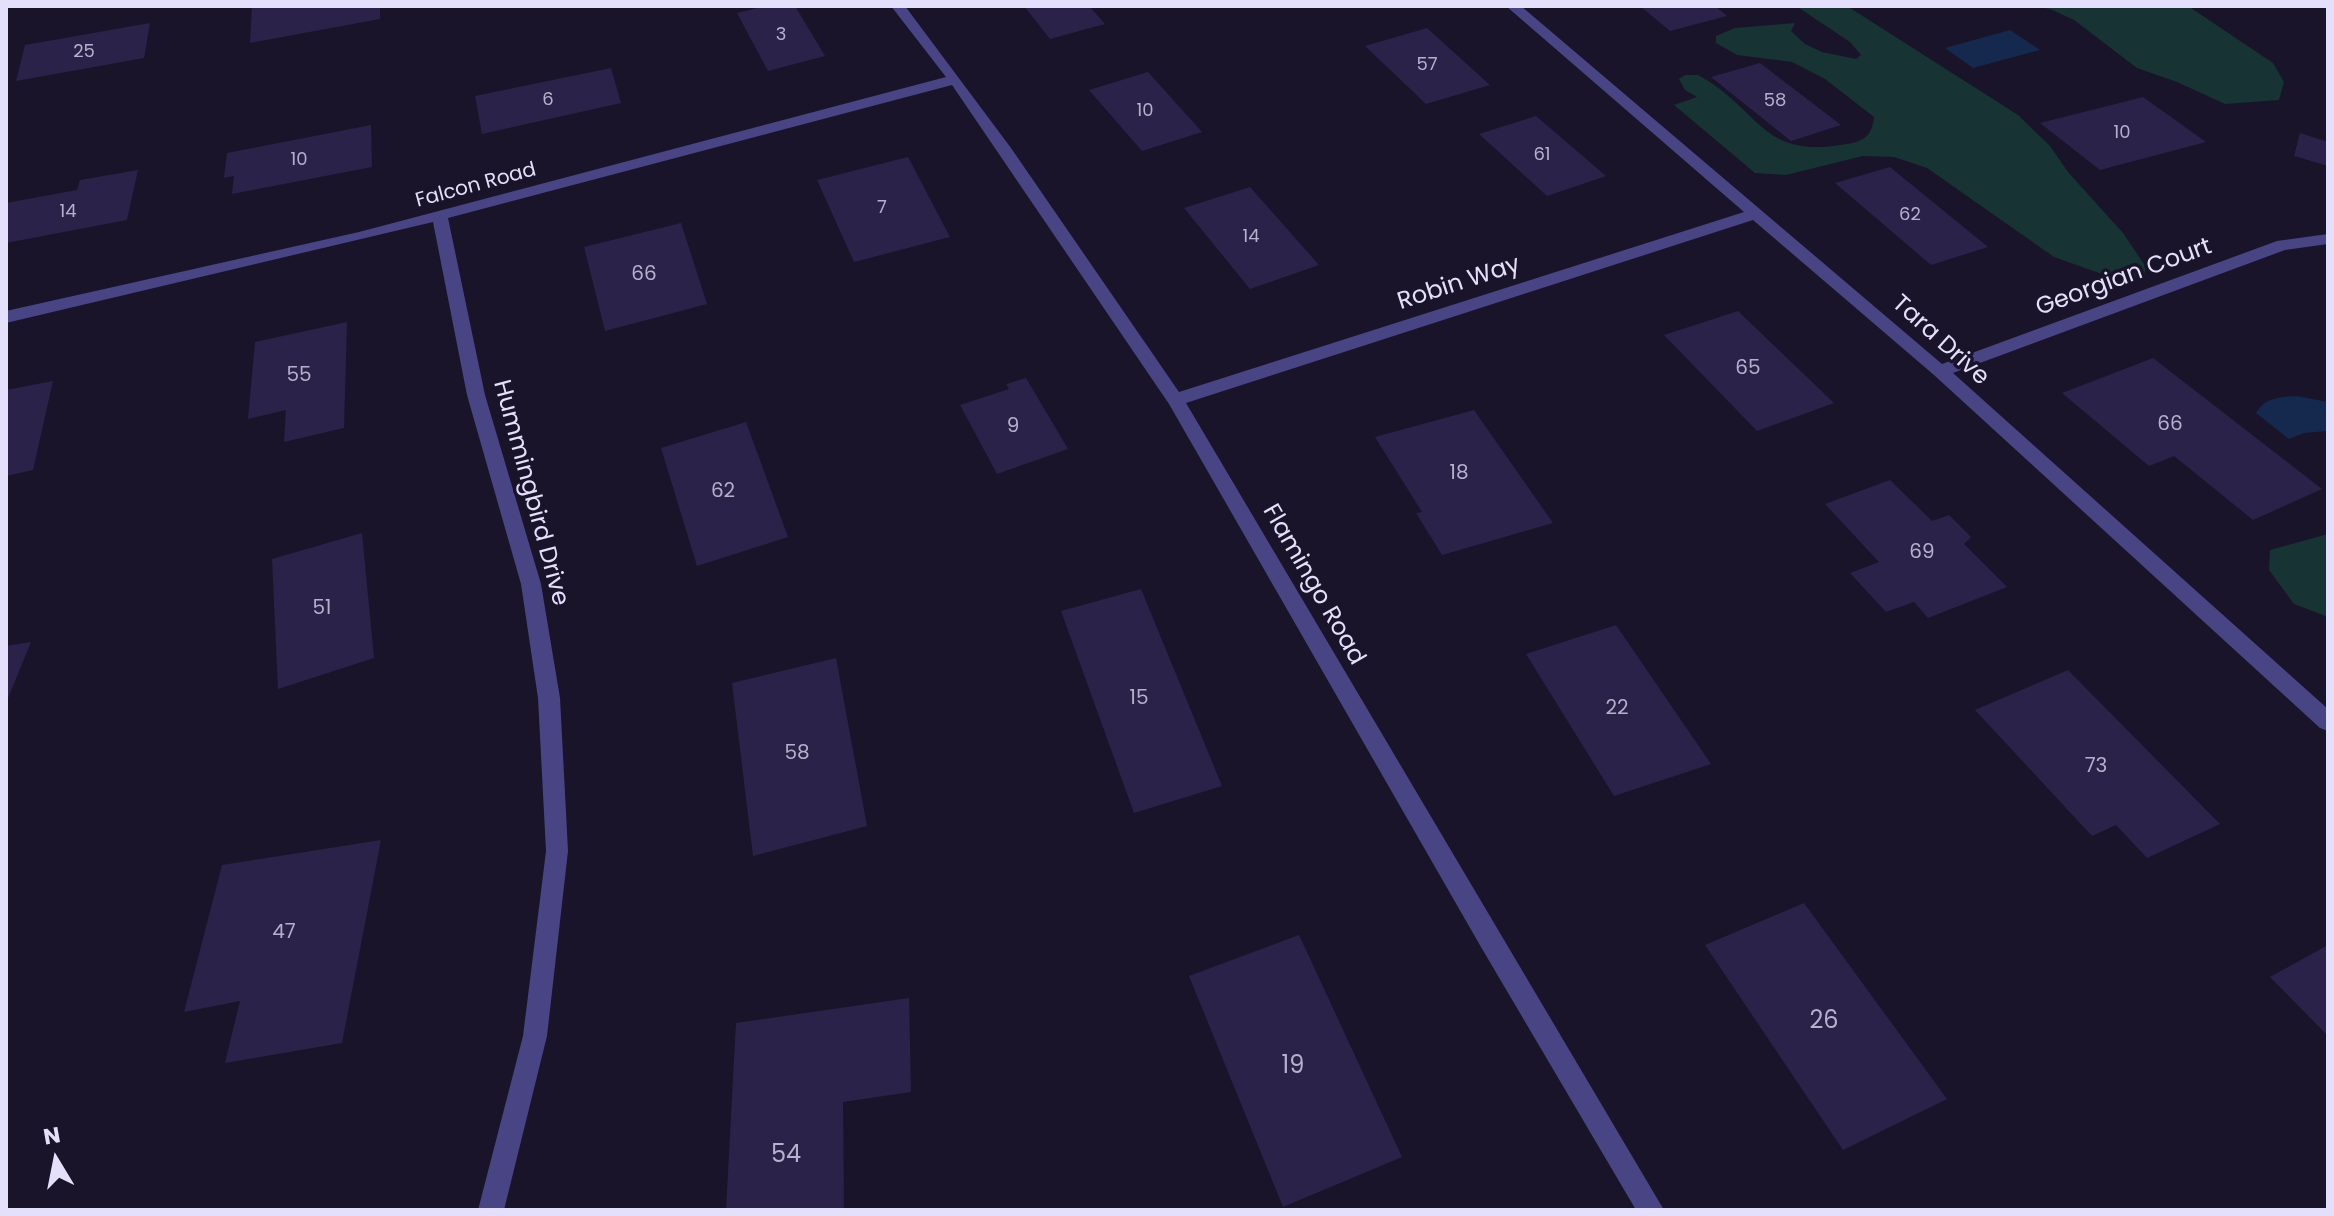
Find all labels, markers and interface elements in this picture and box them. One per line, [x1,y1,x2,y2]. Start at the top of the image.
house number: 3 [776,24,786,46]
house number: 25 [73,41,95,63]
house number: 57 [1416,54,1438,76]
house number: 6 [542,89,554,111]
house number: 58 [1764,90,1786,112]
house number: 10 [1136,100,1154,122]
house number: 10 [2113,122,2131,144]
house number: 61 [1533,144,1551,166]
house number: 10 [290,149,308,171]
street label: Falcon Road [413,158,539,214]
house number: 7 [877,197,887,219]
house number: 14 [59,201,77,223]
house number: 62 [1899,204,1921,226]
house number: 14 [1242,226,1260,248]
street label: Georgian Court [2032,233,2216,323]
street label: Robin Way [1394,251,1524,317]
house number: 66 [631,263,657,287]
street label: Tara Drive [1885,290,1995,392]
house number: 65 [1735,357,1761,381]
house number: 55 [286,364,312,388]
street label: Hummingbird Drive [486,377,574,609]
house number: 66 [2157,413,2183,437]
house number: 9 [1007,415,1019,439]
house number: 18 [1449,462,1469,486]
house number: 62 [711,480,735,504]
street label: Flamingo Road [1255,500,1371,670]
house number: 69 [1909,541,1935,565]
house number: 51 [313,597,331,621]
house number: 15 [1130,687,1148,711]
house number: 22 [1606,697,1628,721]
house number: 58 [784,742,810,766]
house number: 73 [2085,755,2107,779]
house number: 47 [272,921,296,945]
house number: 26 [1809,1008,1839,1036]
house number: 19 [1282,1053,1304,1081]
text: N [41,1119,63,1153]
north arrow [16,1120,96,1200]
house number: 54 [771,1142,801,1170]

